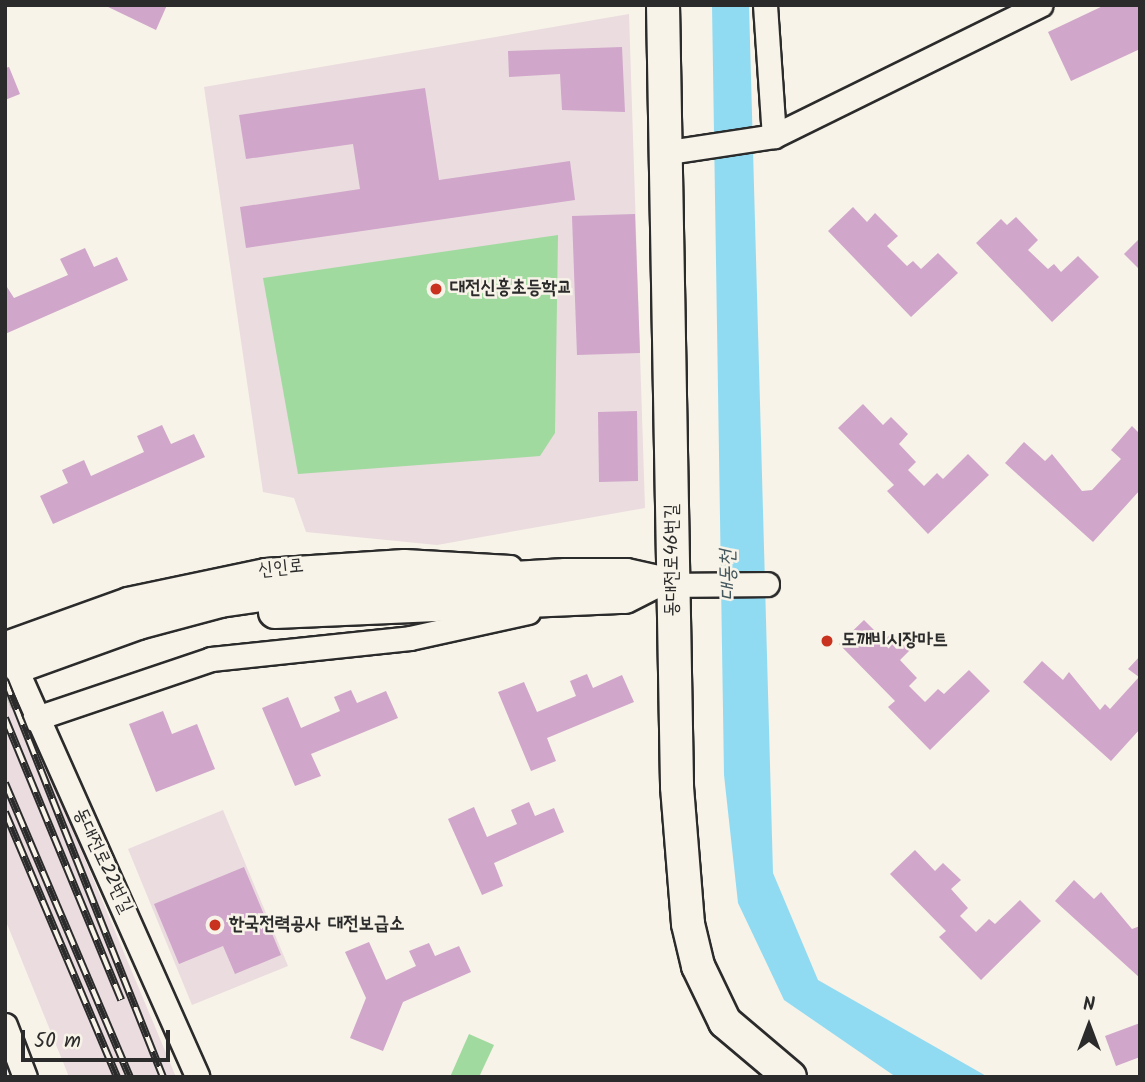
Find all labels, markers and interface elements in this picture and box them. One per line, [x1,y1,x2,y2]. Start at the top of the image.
place label: 대전신흥초등학교 [450,278,572,300]
marker: 대전신흥초등학교 [428,281,444,297]
street label: 동대전로46번길 [662,504,684,616]
water label: 대동천 [716,549,742,601]
street label: 신인로 [257,555,305,583]
place label: 도깨비시장마트 [841,630,948,652]
marker: 도깨비시장마트 [819,633,835,649]
street label: 동대전로22번길 [68,805,136,917]
place label: 한국전력공사 대전보급소 [229,914,404,936]
marker: 한국전력공사 대전보급소 [207,917,223,933]
text: N [1083,990,1095,1020]
north arrow [1054,991,1124,1061]
scale bar [24,1016,173,1060]
text: 50 m [34,1025,81,1058]

